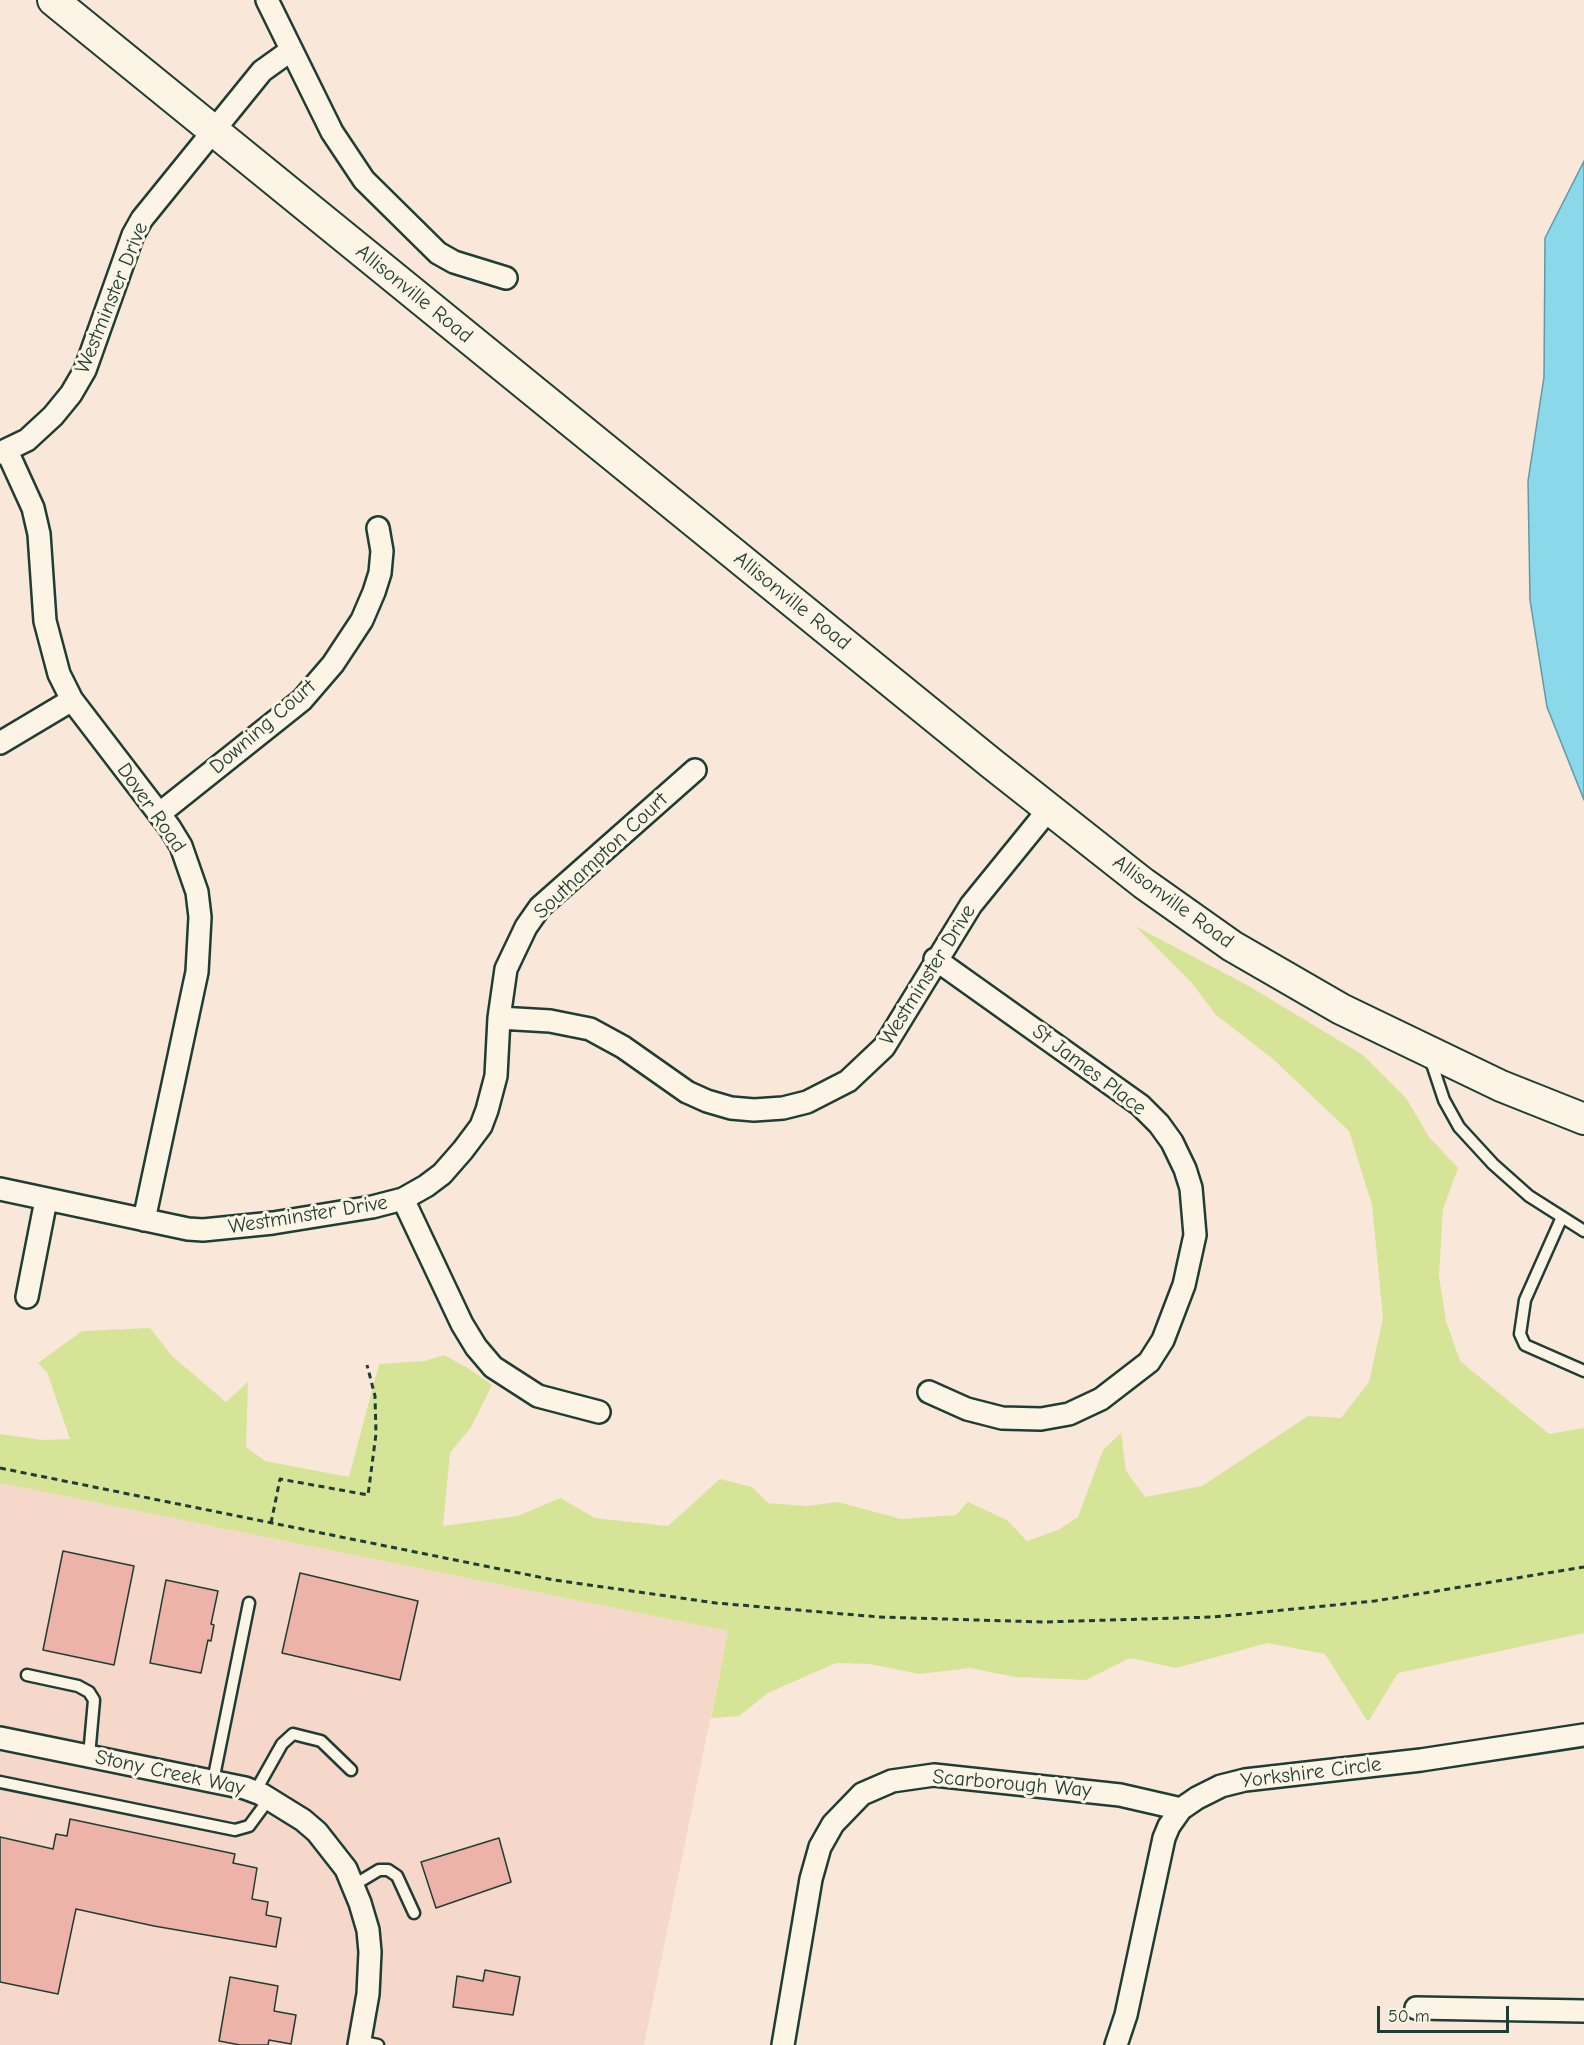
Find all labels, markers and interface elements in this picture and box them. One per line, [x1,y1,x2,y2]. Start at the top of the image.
street label: Westminster Drive [70,219,154,377]
street label: Allisonville Road [350,239,478,349]
street label: Allisonville Road [728,546,856,656]
street label: Downing Court [205,674,321,780]
street label: Dover Road [111,758,191,858]
street label: Southampton Court [529,787,673,925]
street label: Allisonville Road [1108,850,1238,954]
street label: Westminster Drive [875,900,981,1050]
street label: St James Place [1027,1019,1151,1121]
street label: Westminster Drive [227,1190,389,1240]
street label: Stony Creek Way [93,1745,247,1801]
street label: Yorkshire Circle [1239,1752,1383,1794]
street label: Scarborough Way [931,1764,1093,1804]
scale bar [1380,1994,1512,2032]
text: 50 m [1388,2006,1430,2027]

